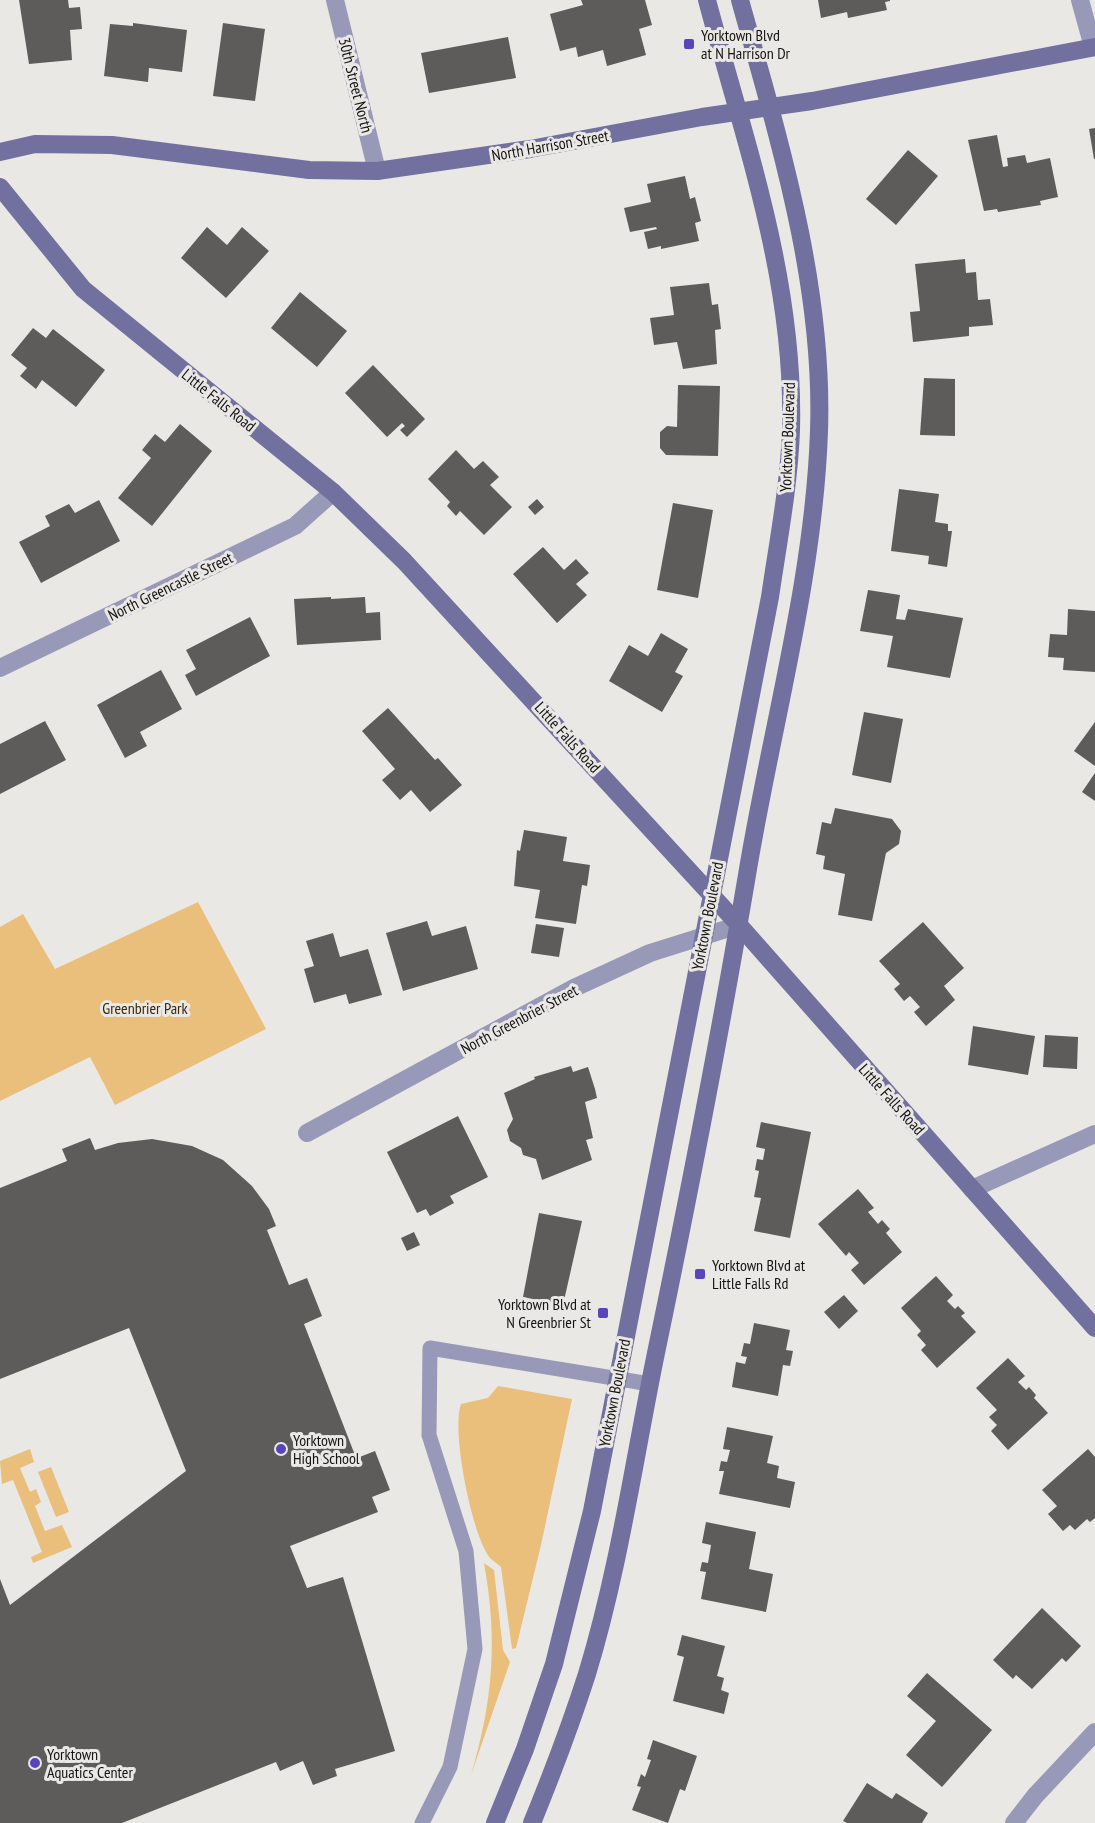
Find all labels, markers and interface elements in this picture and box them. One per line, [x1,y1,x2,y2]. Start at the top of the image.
place label: Yorktown Blvd at N Harrison Dr [701,25,791,63]
street label: 30th Street North [335,35,377,135]
marker: Yorktown Blvd at N Harrison Dr [682,37,696,51]
street label: North Harrison Street [490,125,611,165]
street label: Little Falls Road [178,364,260,436]
street label: Yorktown Boulevard [775,382,799,492]
street label: North Greencastle Street [104,547,236,625]
street label: Little Falls Road [531,697,605,777]
street label: Yorktown Boulevard [687,860,727,972]
street label: North Greenbrier Street [457,979,582,1058]
park label: Greenbrier Park [102,998,188,1018]
street label: Little Falls Road [855,1059,929,1139]
place label: Yorktown Blvd at Little Falls Rd [712,1255,806,1293]
marker: Yorktown Blvd at Little Falls Rd [693,1267,707,1281]
place label: Yorktown Blvd at N Greenbrier St [498,1294,592,1332]
marker: Yorktown Blvd at N Greenbrier St [596,1306,610,1320]
street label: Yorktown Boulevard [594,1337,634,1449]
place label: Yorktown High School [293,1430,360,1468]
marker: Yorktown High School [274,1442,288,1456]
place label: Yorktown Aquatics Center [47,1744,133,1782]
marker: Yorktown Aquatics Center [28,1756,42,1770]

